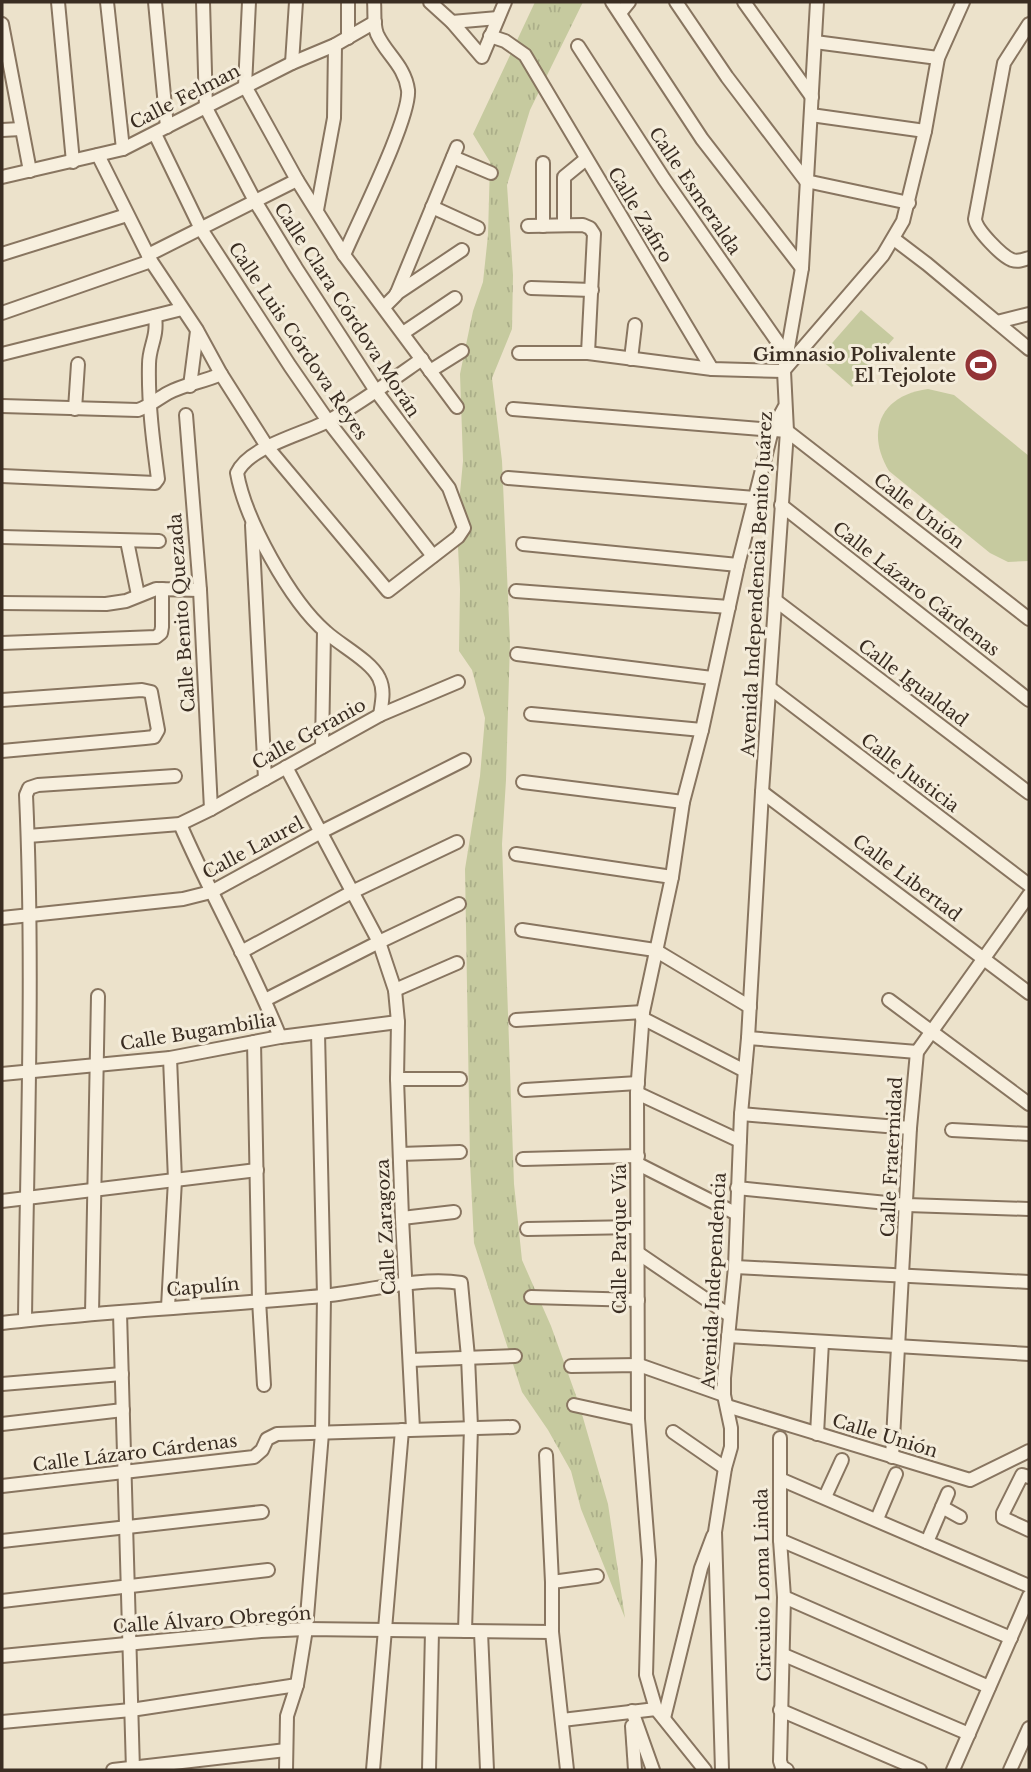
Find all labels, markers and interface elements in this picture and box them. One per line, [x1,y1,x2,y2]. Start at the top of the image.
street label: Calle Felman [126,60,244,134]
street label: Calle Esmeralda [644,123,746,259]
street label: Calle Zafiro [603,163,677,267]
street label: Calle Clara Córdova Morán [269,199,425,421]
street label: Calle Luis Córdova Reyes [223,238,373,444]
place label: Gimnasio Polivalente El Tejolote [753,344,956,387]
sports icon: Gimnasio Polivalente El Tejolote [962,346,1000,384]
street label: Avenida Independencia Benito Juárez [737,411,777,758]
street label: Calle Unión [869,469,969,553]
street label: Calle Benito Quezada [164,513,200,713]
street label: Calle Lázaro Cárdenas [828,517,1004,661]
street label: Calle Igualdad [854,635,972,731]
street label: Calle Geranio [248,694,370,774]
street label: Calle Justicia [857,729,963,817]
street label: Calle Laurel [199,812,307,884]
street label: Calle Libertad [848,830,966,926]
street label: Calle Bugambilia [119,1009,277,1055]
street label: Calle Fraternidad [877,1076,907,1238]
street label: Calle Zaragoza [371,1158,401,1296]
street label: Calle Parque Vía [609,1164,631,1314]
street label: Avenida Independencia [697,1172,731,1391]
street label: Capulín [166,1273,240,1301]
street label: Calle Unión [830,1410,940,1462]
street label: Calle Lázaro Cárdenas [32,1430,238,1476]
street label: Circuito Loma Linda [750,1488,776,1682]
street label: Calle Álvaro Obregón [112,1601,312,1638]

